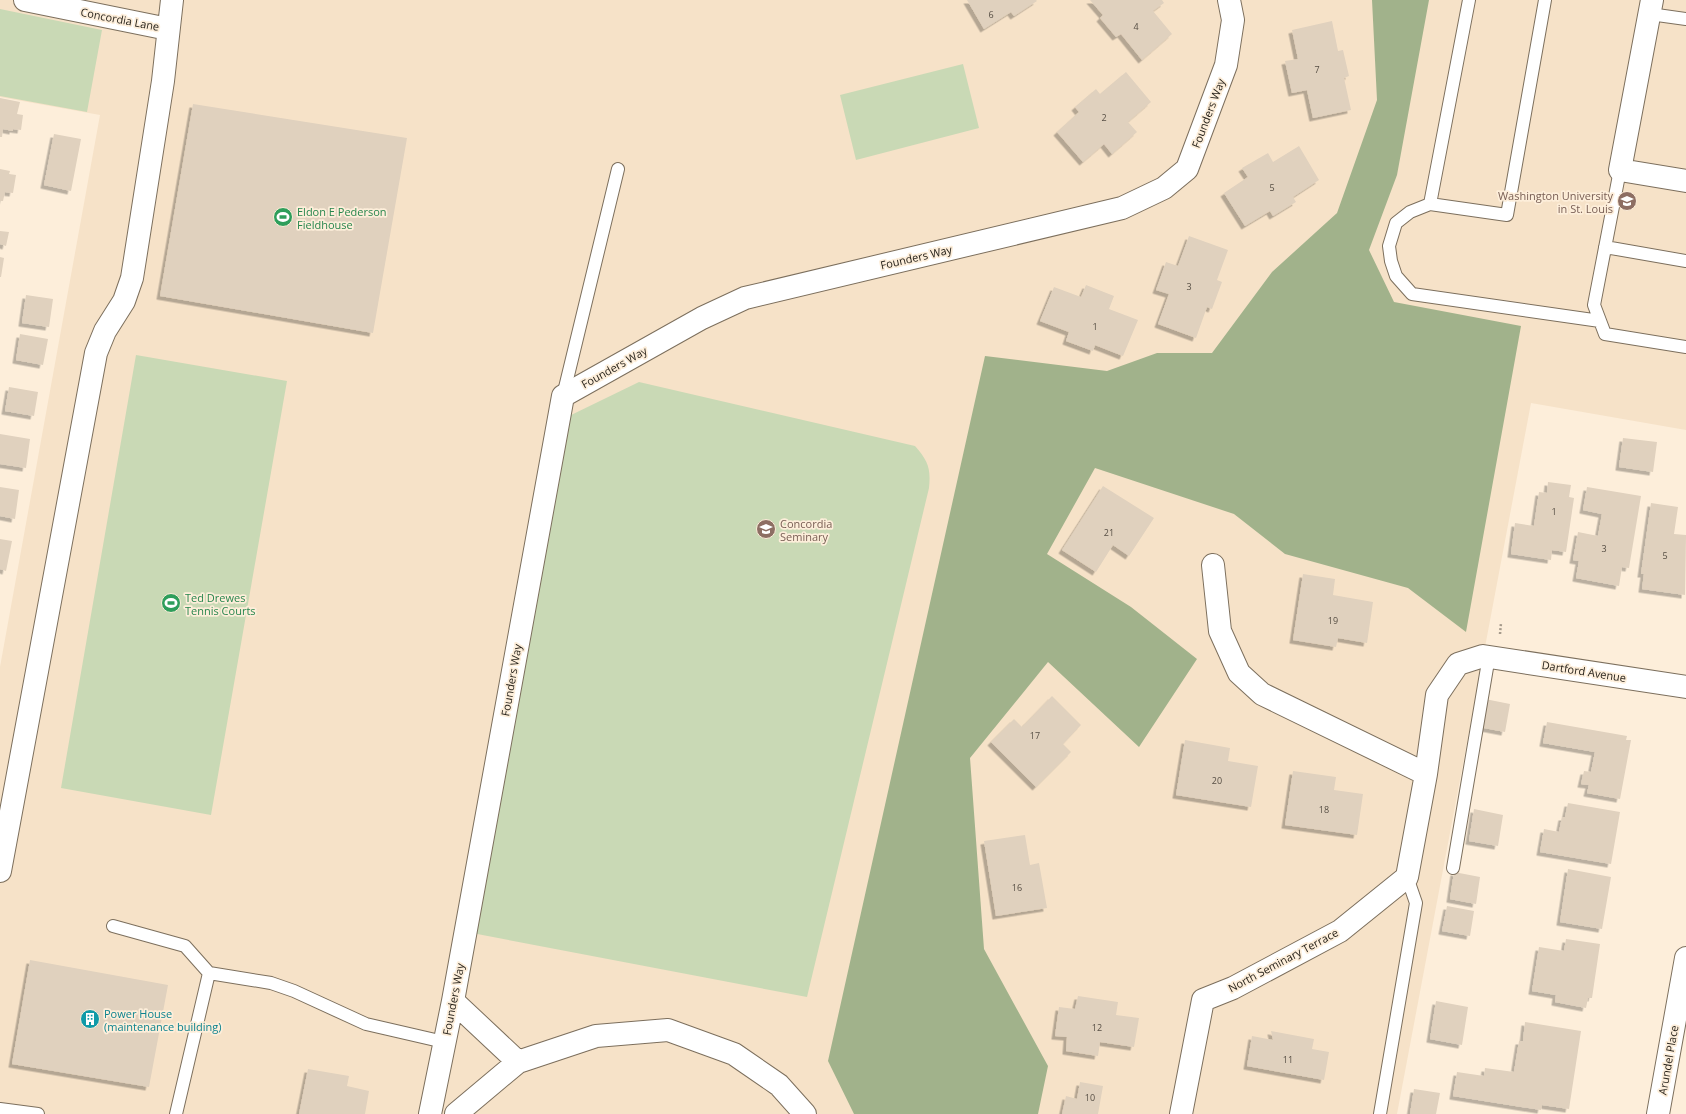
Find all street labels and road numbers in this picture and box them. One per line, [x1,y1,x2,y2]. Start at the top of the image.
street label: Concordia Lane [79,4,161,34]
street label: Founders Way [1188,76,1228,150]
street label: Founders Way [879,241,954,273]
street label: Founders Way [578,342,650,391]
street label: Founders Way [497,642,525,717]
street label: Dartford Avenue [1541,657,1627,685]
street label: North Seminary Terrace [1225,925,1341,995]
street label: Founders Way [439,961,467,1036]
street label: Arundel Place [1654,1024,1682,1096]

